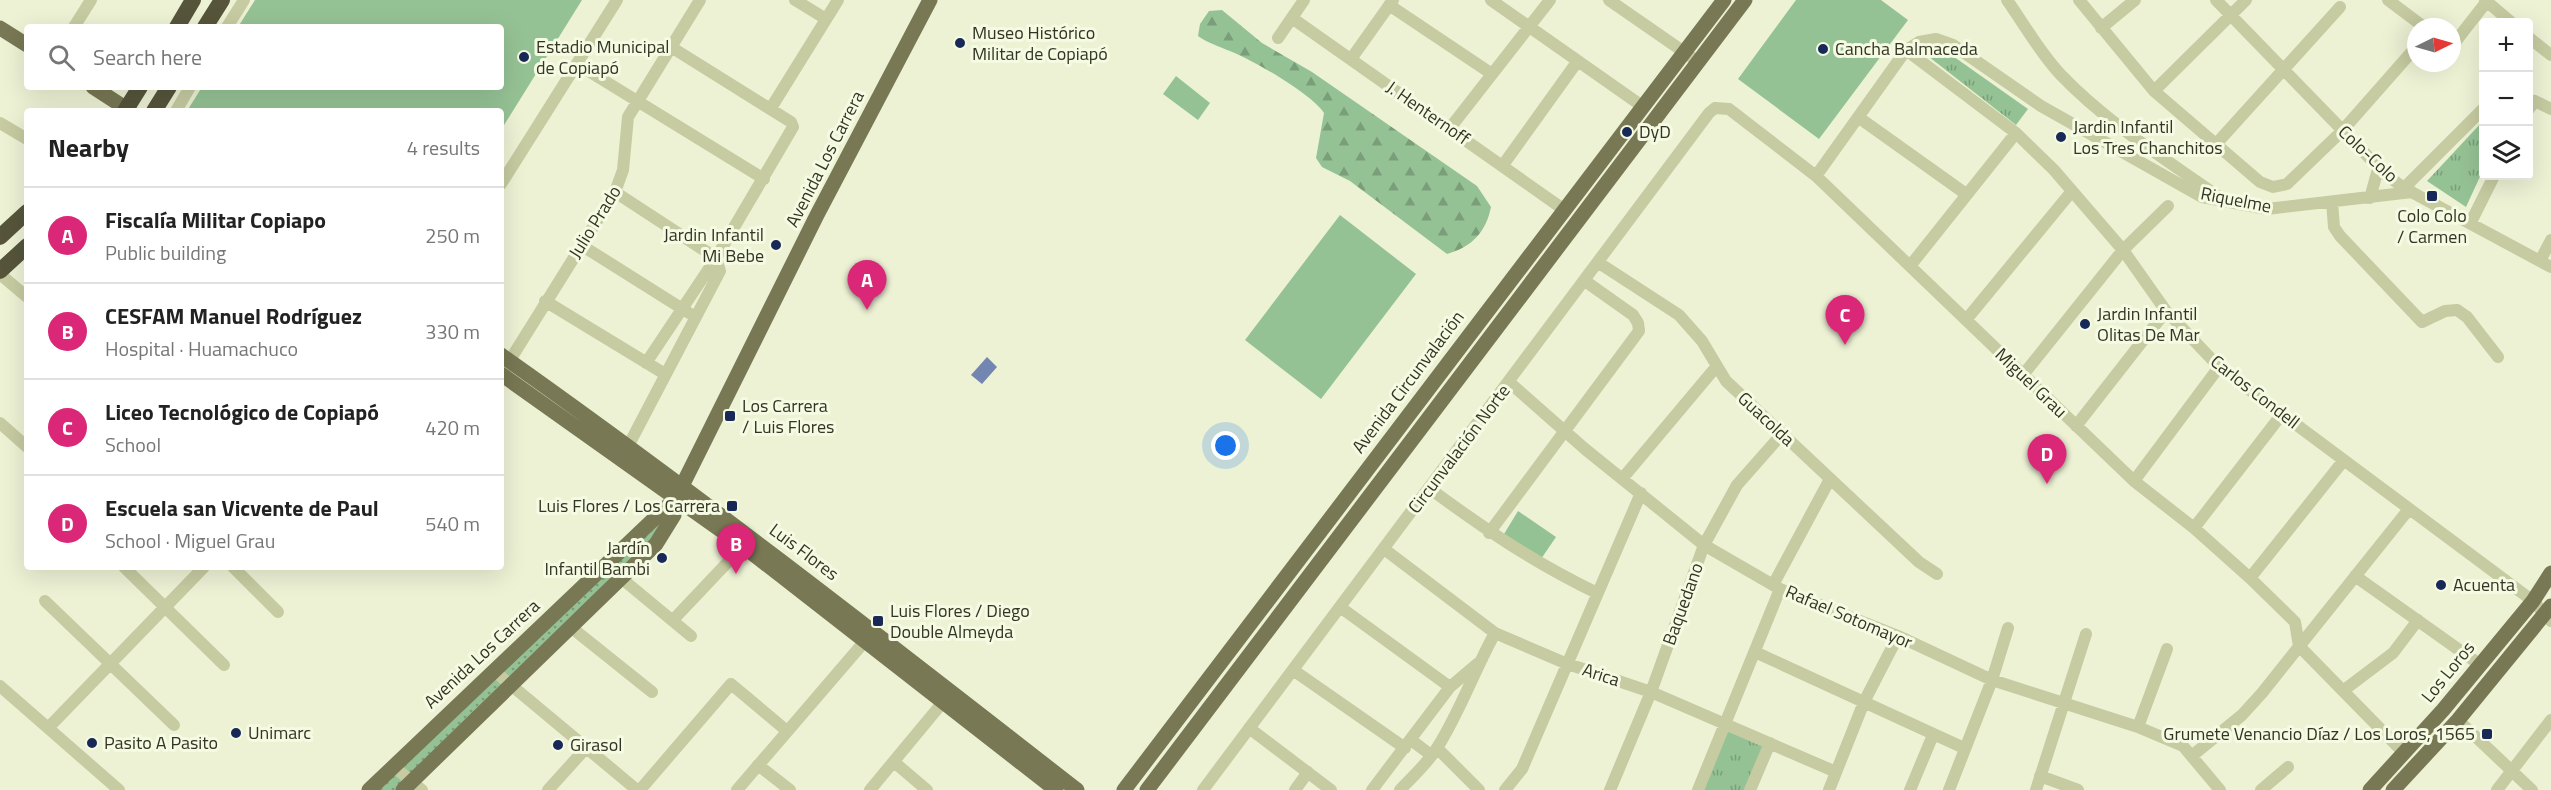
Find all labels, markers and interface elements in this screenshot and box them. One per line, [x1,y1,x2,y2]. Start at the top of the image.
north arrow [2407,18,2461,72]
map controls [2479,18,2533,180]
button: + [2479,18,2533,72]
place label: Museo Histórico Militar de Copiapó [972,19,1108,67]
search box [24,24,504,90]
place label: Estadio Municipal de Copiapó [536,33,669,81]
place label: Cancha Balmaceda [1835,35,1978,62]
marker: Museo Histórico Militar de Copiapó [953,36,967,50]
text: Search here [93,40,202,74]
icon: search [45,41,78,74]
marker: Cancha Balmaceda [1816,42,1830,56]
marker: Estadio Municipal de Copiapó [517,50,531,64]
button: − [2479,72,2533,126]
street label: J. Henternoff [1381,74,1476,151]
street label: Avenida Los Carrera [779,86,871,232]
place label: Jardin Infantil Los Tres Chanchitos [2073,113,2223,161]
place label: DyD [1639,118,1671,145]
street label: Colo-Colo [2332,119,2404,189]
marker: DyD [1620,125,1634,139]
button: layers [2479,126,2533,180]
text: Nearby [48,128,129,167]
marker: Jardin Infantil Los Tres Chanchitos [2054,130,2068,144]
text: 4 results [407,132,480,163]
street label: Riquelme [2198,179,2274,220]
street label: Julio Prado [562,180,628,263]
marker: Colo Colo / Carmen [2425,189,2439,203]
place label: Colo Colo / Carmen [2397,202,2467,250]
text: Fiscalía Militar Copiapo [105,203,326,237]
text: A [61,220,74,251]
text: 250 m [425,220,480,251]
place label: Jardin Infantil Mi Bebe [664,221,764,269]
text: Public building [105,237,226,268]
marker: Jardin Infantil Mi Bebe [769,238,783,252]
pin: A [848,260,886,310]
pin: C [1826,296,1864,345]
text: CESFAM Manuel Rodríguez [105,299,362,333]
place label: Jardin Infantil Olitas De Mar [2097,300,2200,348]
street label: Avenida Circunvalación [1345,305,1470,459]
text: B [61,316,74,347]
text: 330 m [425,316,480,347]
marker: Jardin Infantil Olitas De Mar [2078,317,2092,331]
text: Hospital · Huamachuco [105,333,298,364]
street label: Miguel Grau [1989,341,2073,424]
street label: Carlos Condell [2205,348,2306,435]
street label: Circunvalación Norte [1401,378,1516,519]
street label: Guacolda [1732,385,1801,452]
place label: Los Carrera / Luis Flores [742,392,834,440]
text: Liceo Tecnológico de Copiapó [105,395,379,429]
marker: Los Carrera / Luis Flores [723,409,737,423]
text: C [62,412,73,443]
text: 420 m [425,412,480,443]
text: School [105,429,161,460]
your location [1211,431,1240,460]
pin: D [2028,434,2066,484]
text: Escuela san Vicvente de Paul [105,491,379,525]
place label: Luis Flores / Los Carrera [538,492,720,519]
marker: Luis Flores / Los Carrera [725,499,739,513]
text: D [61,508,74,539]
text: 540 m [425,508,480,539]
street label: Luis Flores [764,516,845,587]
pin: B [716,524,756,574]
text: School · Miguel Grau [105,525,275,556]
place label: Jardín Infantil Bambi [544,534,650,582]
marker: Jardín Infantil Bambi [655,551,669,565]
street label: Baquedano [1655,559,1710,649]
place label: Acuenta [2453,571,2515,598]
street label: Rafael Sotomayor [1782,578,1917,655]
marker: Acuenta [2434,578,2448,592]
street label: Avenida Los Carrera [418,593,546,715]
place label: Luis Flores / Diego Double Almeyda [890,597,1030,645]
marker: Luis Flores / Diego Double Almeyda [871,614,885,628]
street label: Los Loros [2414,635,2481,708]
street label: Arica [1579,656,1623,693]
place label: Unimarc [248,719,311,746]
place label: Grumete Venancio Díaz / Los Loros, 1565 [2163,720,2475,747]
marker: Unimarc [229,726,243,740]
marker: Grumete Venancio Díaz / Los Loros, 1565 [2480,727,2494,741]
place label: Pasito A Pasito [104,729,218,756]
place label: Girasol [570,731,622,758]
marker: Pasito A Pasito [85,736,99,750]
marker: Girasol [551,738,565,752]

